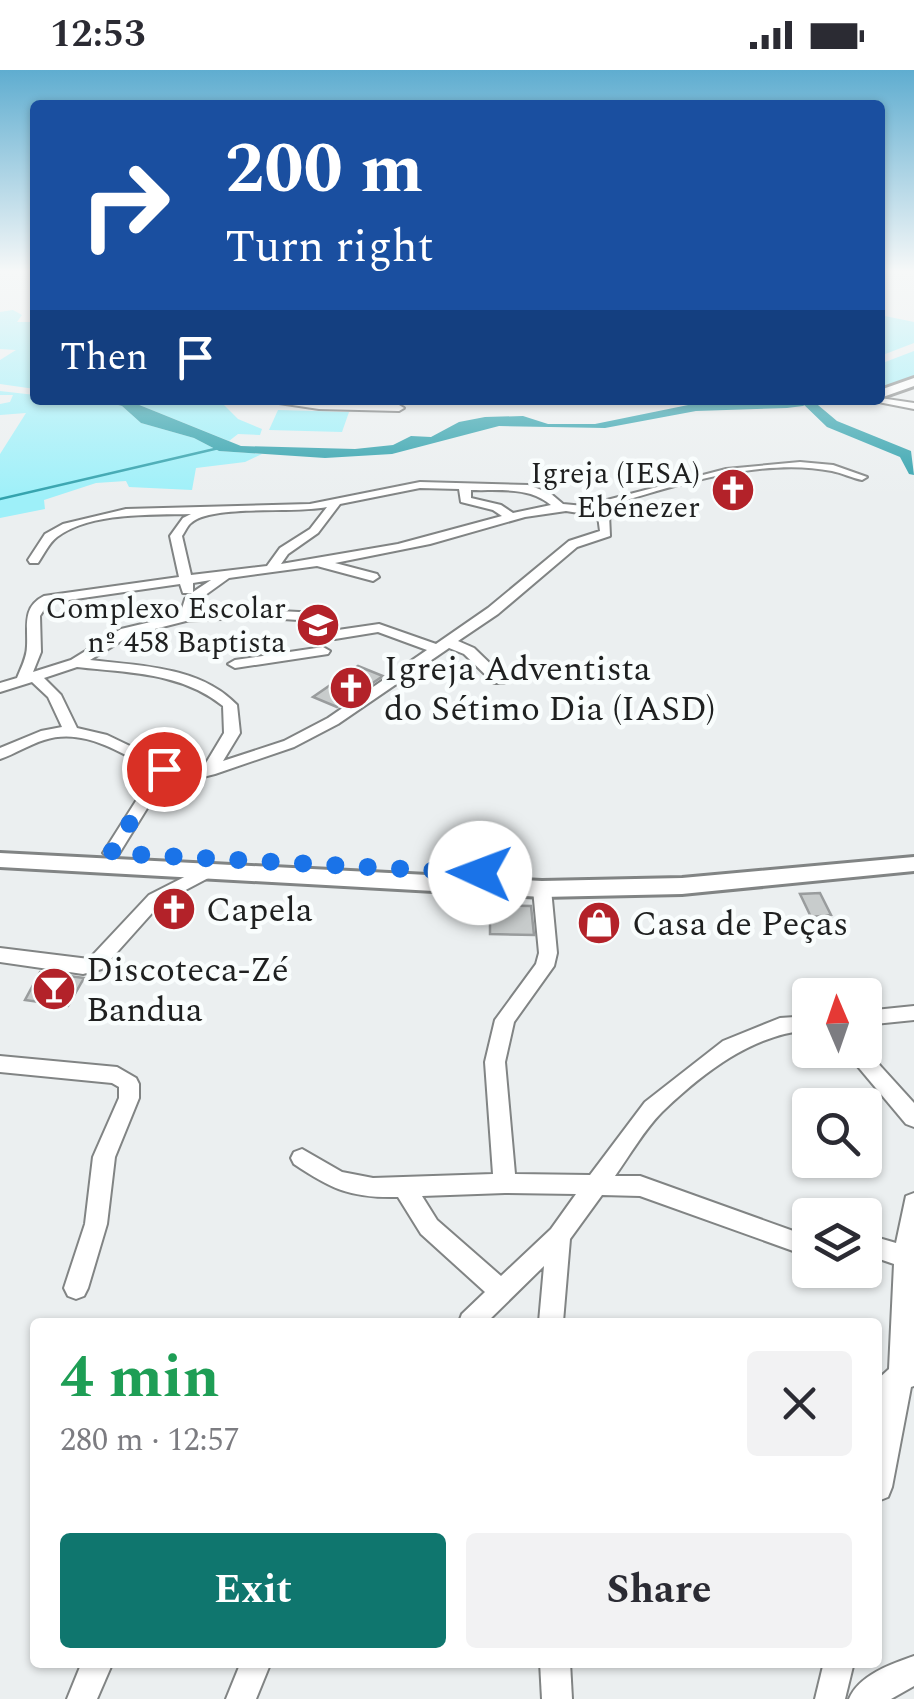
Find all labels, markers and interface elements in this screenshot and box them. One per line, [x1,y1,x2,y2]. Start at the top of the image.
text: 12:53 [50,6,145,64]
text: 200 m [225,117,423,223]
icon: right [60,140,190,270]
text: Turn right [225,213,434,282]
text: Then [60,329,148,387]
icon: arrive [168,330,223,385]
place label: Igreja (IESA) Ebénezer [530,451,700,531]
church icon: Igreja (IESA) Ebénezer [710,467,756,513]
place label: Complexo Escolar nº 458 Baptista [45,586,286,666]
school or university icon: Complexo Escolar nº 458 Baptista [295,602,341,648]
place label: Igreja Adventista do Sétimo Dia (IASD) [384,643,715,736]
church icon: Igreja Adventista do Sétimo Dia (IASD) [328,665,374,711]
pin [122,727,207,812]
icon: arrive [137,742,192,797]
position arrow [428,821,532,925]
place label: Capela [206,884,313,937]
church icon: Capela [151,886,197,932]
place label: Casa de Peças [632,898,848,951]
shop icon: Casa de Peças [576,900,622,946]
place label: Discoteca-Zé Bandua [86,944,289,1037]
bar icon: Discoteca-Zé Bandua [31,966,77,1012]
north arrow [792,978,882,1068]
map controls [792,978,882,1288]
button: search [792,1088,882,1178]
button: layers [792,1198,882,1288]
text: 4 min [60,1332,220,1424]
button: close [747,1351,852,1456]
text: 280 m · 12:57 [60,1416,240,1465]
button: Exit [60,1533,446,1648]
button: Share [466,1533,852,1648]

